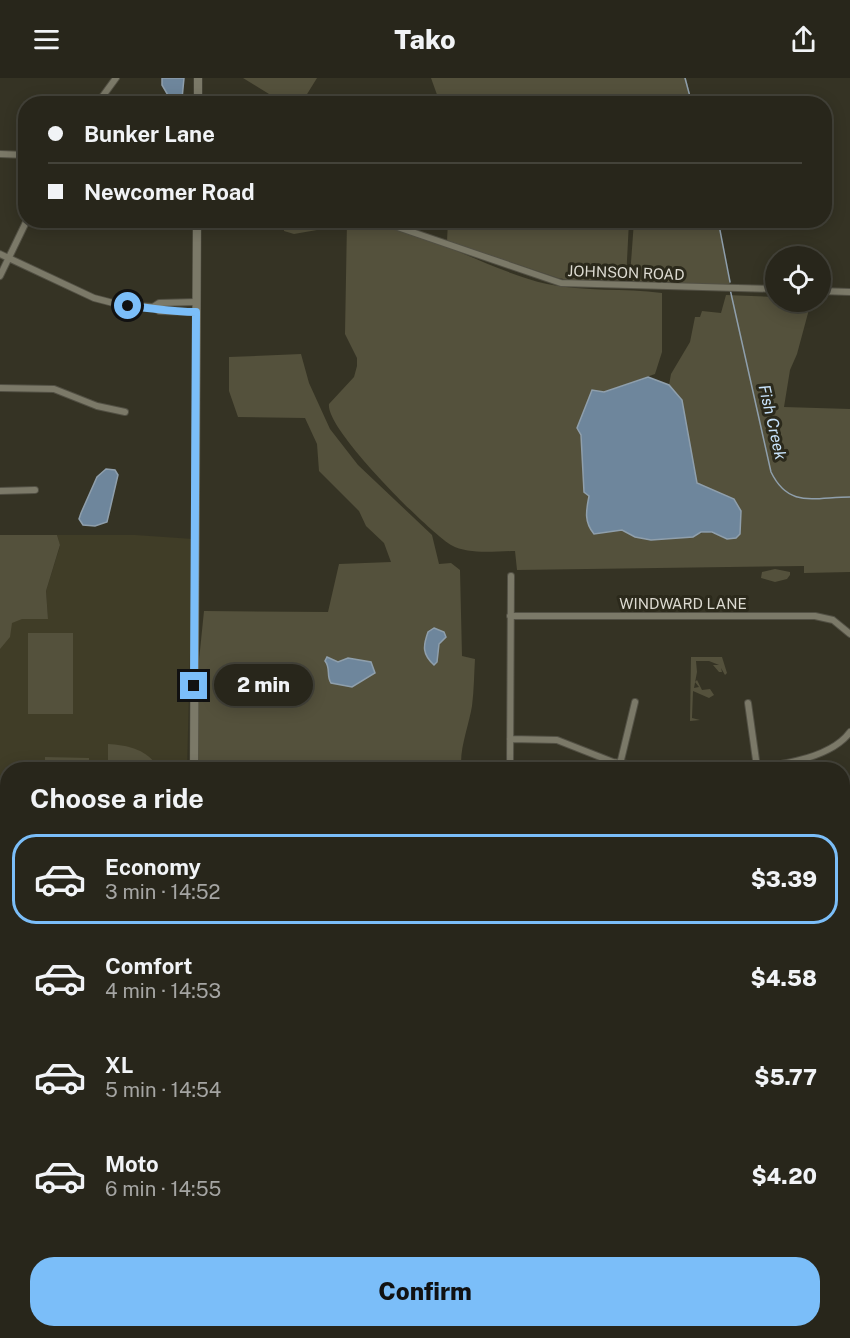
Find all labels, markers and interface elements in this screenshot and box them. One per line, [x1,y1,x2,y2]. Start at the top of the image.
icon: menu [30,23,63,56]
text: Tako [394,23,456,55]
icon: share [787,23,820,56]
text: Bunker Lane [84,121,215,147]
text: Newcomer Road [84,179,255,205]
map controls [765,246,831,312]
button: locate [765,246,831,312]
street label: JOHNSON ROAD [567,262,685,283]
route start [114,292,141,319]
water label: Fish Creek [755,383,790,462]
street label: WINDWARD LANE [619,595,747,612]
callout: 2 min [215,665,314,707]
route end [180,672,207,699]
text: 2 min [237,673,290,697]
text: Choose a ride [30,782,204,814]
icon: car [33,852,87,906]
text: Economy [105,854,201,880]
text: $3.39 [751,866,817,892]
text: 3 min · 14:52 [105,880,221,904]
icon: car [33,951,87,1005]
text: Comfort [105,953,192,979]
text: $4.58 [751,965,817,991]
text: 4 min · 14:53 [105,979,221,1003]
icon: car [33,1050,87,1104]
text: XL [105,1052,133,1078]
text: $5.77 [754,1064,817,1090]
text: 5 min · 14:54 [105,1078,221,1102]
icon: car [33,1149,87,1203]
text: Moto [105,1151,159,1177]
text: $4.20 [751,1163,817,1189]
text: 6 min · 14:55 [105,1177,221,1201]
button: Confirm [30,1257,820,1326]

